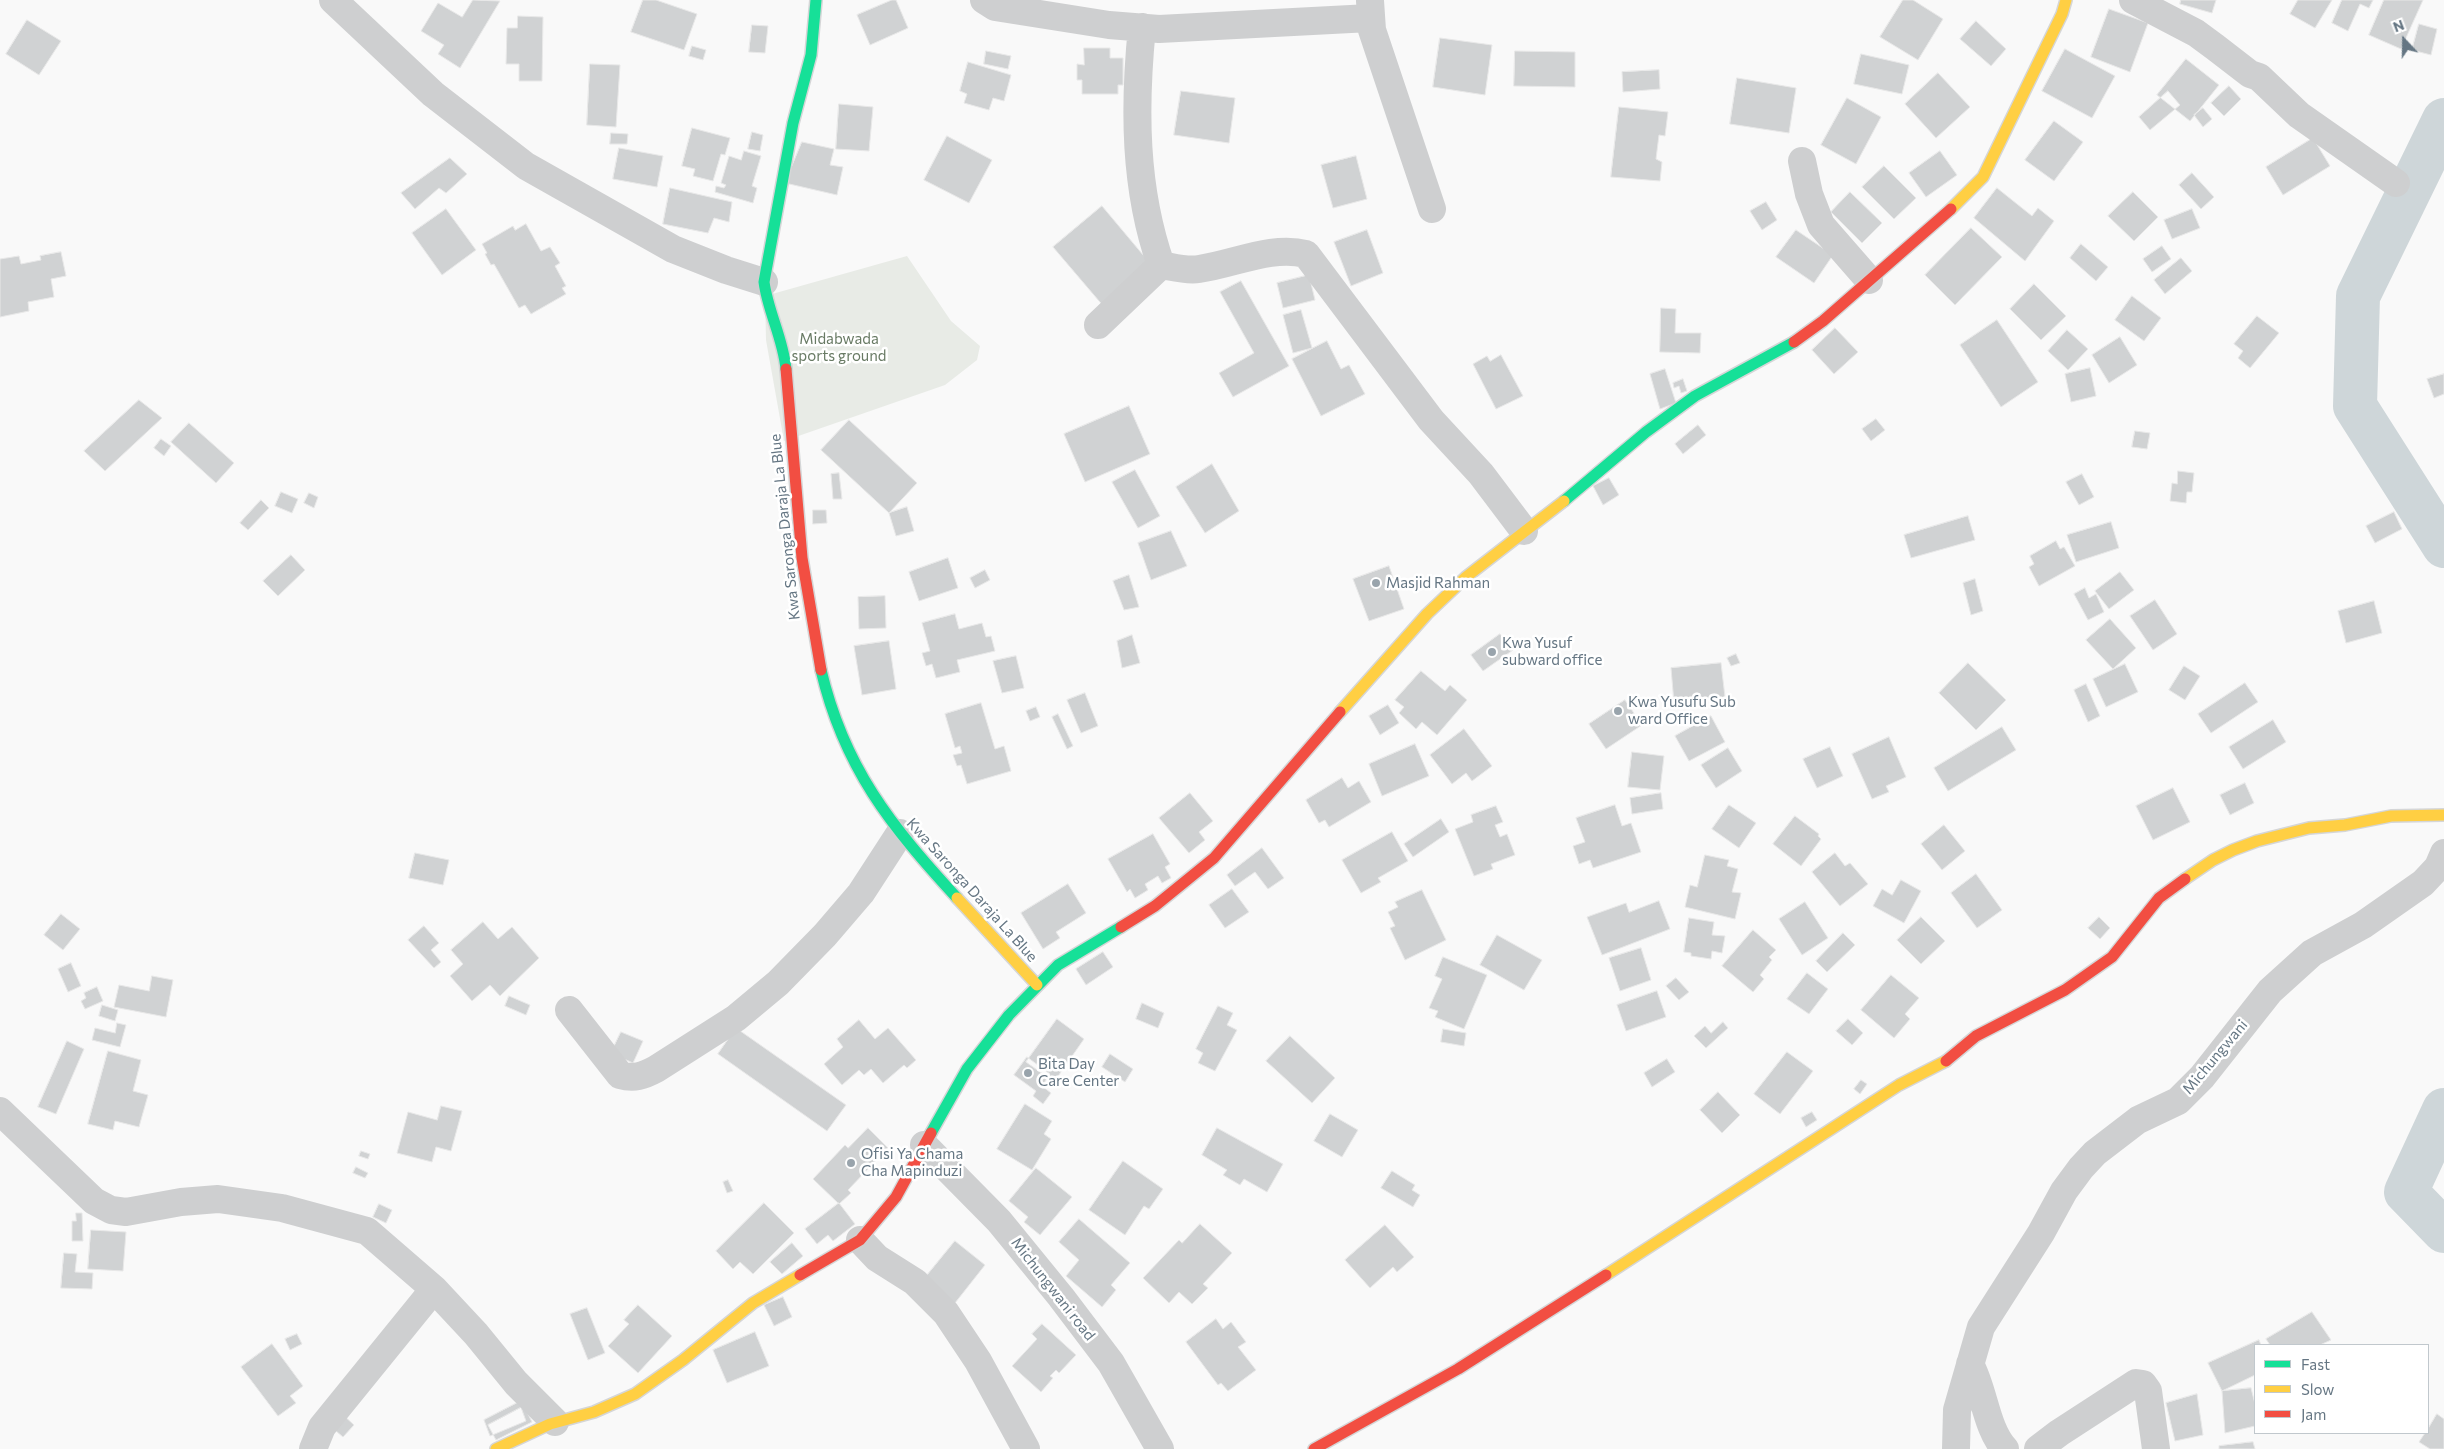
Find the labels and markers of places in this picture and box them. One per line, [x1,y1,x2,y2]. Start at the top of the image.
place label: Masjid Rahman [1386,574,1490,592]
marker: Masjid Rahman [1370,577,1382,589]
place label: Kwa Yusuf subward office [1502,634,1602,669]
marker: Kwa Yusuf subward office [1486,646,1498,658]
place label: Kwa Yusufu Sub ward Office [1628,693,1736,728]
marker: Kwa Yusufu Sub ward Office [1612,705,1624,717]
place label: Bita Day Care Center [1038,1055,1119,1090]
marker: Bita Day Care Center [1022,1067,1034,1079]
place label: Ofisi Ya Chama Cha Mapinduzi [861,1145,963,1180]
marker: Ofisi Ya Chama Cha Mapinduzi [845,1157,857,1169]

